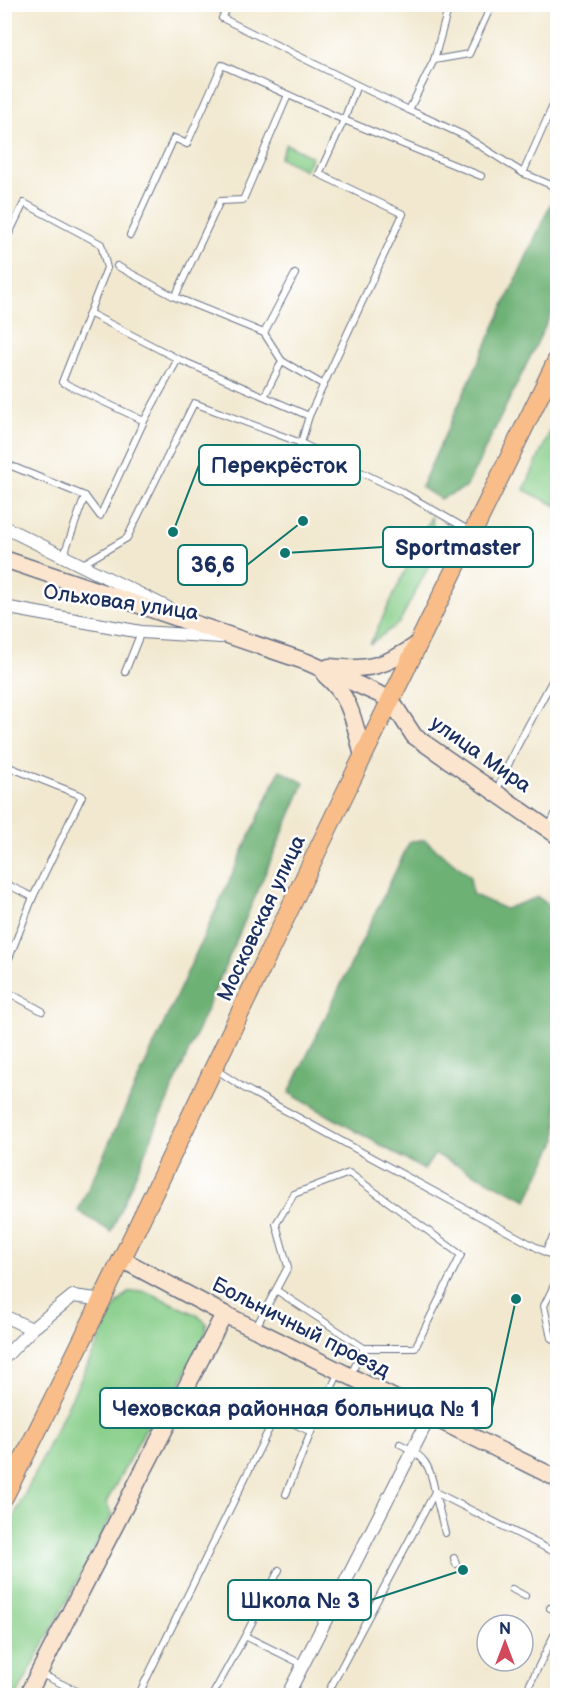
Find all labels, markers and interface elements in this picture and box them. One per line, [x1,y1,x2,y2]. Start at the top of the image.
callout: Перекрёсток [199,445,360,485]
text: Перекрёсток [211,453,347,480]
callout: Sportmaster [383,527,533,567]
text: Sportmaster [395,535,521,562]
callout: 36,6 [178,545,247,585]
text: 36,6 [191,552,235,579]
street label: Ольховая улица [42,579,201,626]
street label: улица Мира [425,711,536,799]
street label: Московская улица [212,831,311,1005]
street label: Больничный проезд [208,1272,394,1383]
callout: Чеховская районная больница № 1 [100,1388,492,1428]
text: Чеховская районная больница № 1 [112,1396,480,1423]
callout: Школа № 3 [228,1580,371,1620]
text: Школа № 3 [240,1588,360,1615]
north arrow [475,1613,535,1673]
text: N [499,1620,511,1639]

